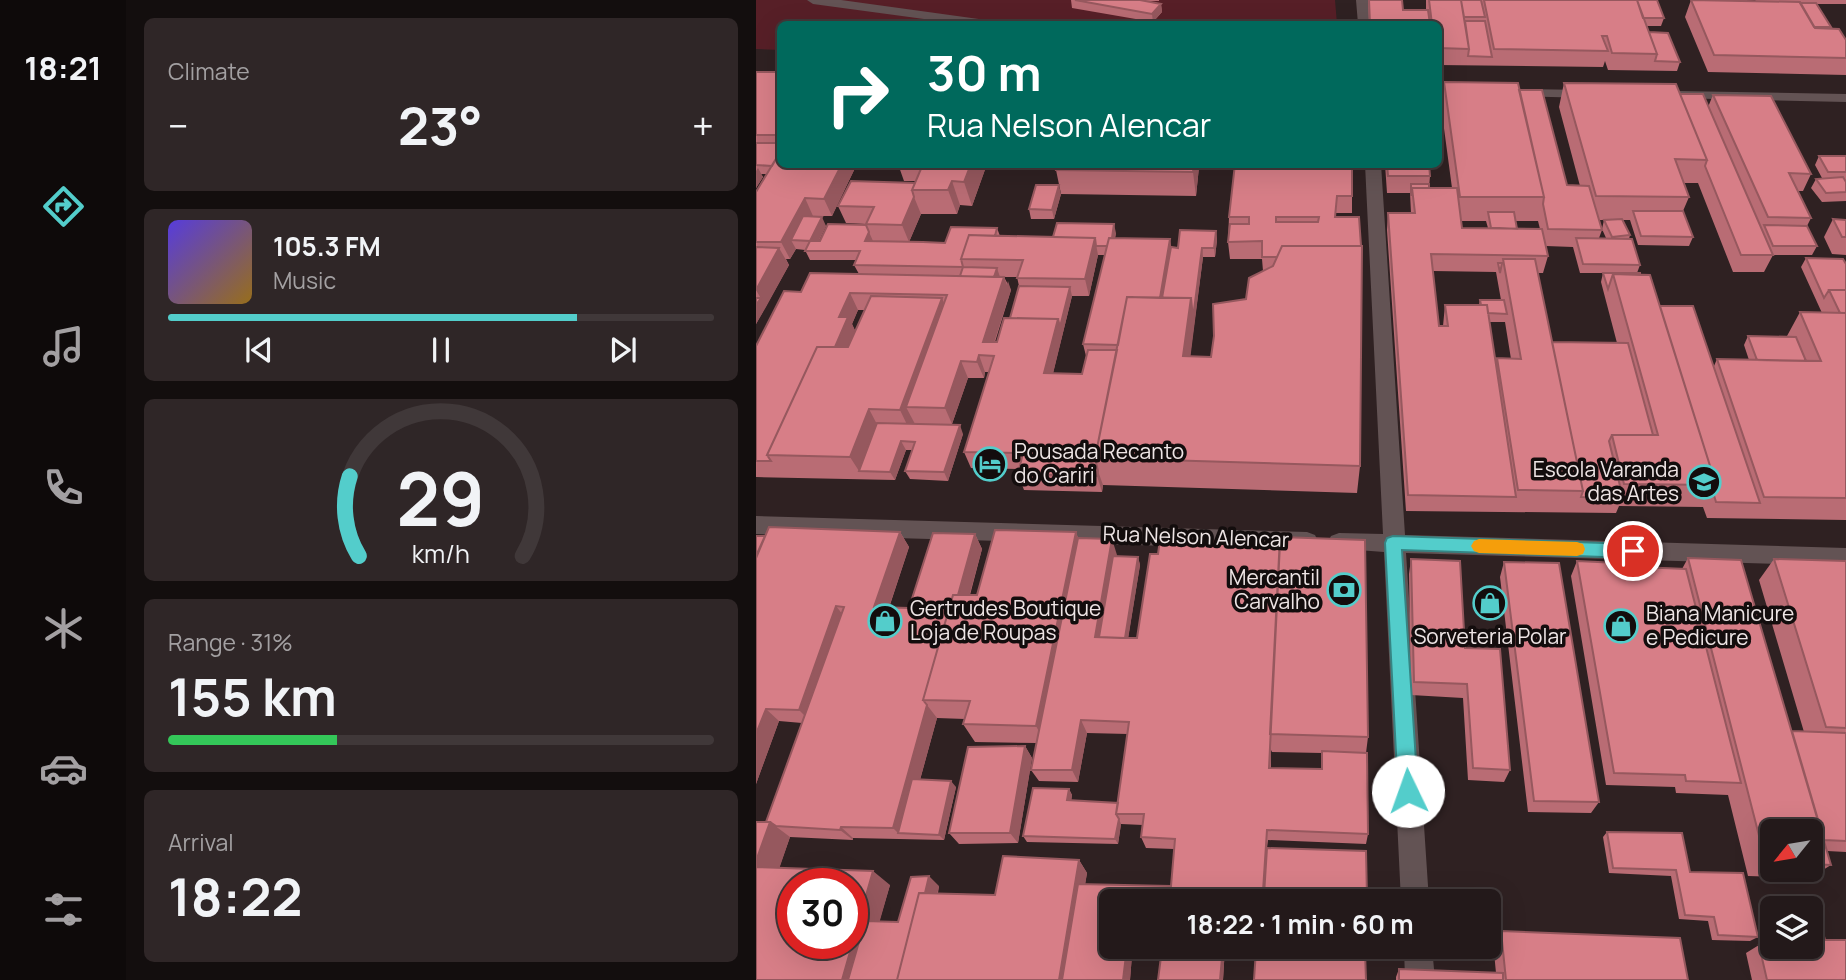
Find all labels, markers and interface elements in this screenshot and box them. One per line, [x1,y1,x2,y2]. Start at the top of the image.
text: 30 m [927,39,1042,106]
text: 18:21 [24,46,102,90]
icon: right [812,49,903,140]
text: Climate [168,55,250,87]
text: 23° [398,90,483,161]
text: − [168,99,189,151]
text: + [692,99,714,151]
text: Rua Nelson Alencar [927,103,1211,147]
icon: directions [39,182,88,231]
text: 105.3 FM [273,228,381,264]
text: Music [273,264,336,296]
icon: music [39,322,88,371]
icon: previous [240,331,278,369]
icon: pause [422,331,460,369]
icon: next [604,331,642,369]
place label: Pousada Recanto do Cariri [1014,437,1184,489]
hotel icon: Pousada Recanto do Cariri [971,445,1009,483]
text: 29 [397,448,485,548]
place label: Escola Varanda das Artes [1533,455,1679,507]
icon: phone [39,463,88,512]
school or university icon: Escola Varanda das Artes [1685,463,1723,501]
street label: Rua Nelson Alencar [1102,519,1290,553]
pin [1603,521,1663,581]
icon: arrive [1614,532,1652,570]
text: km/h [412,536,470,571]
place label: Mercantil Carvalho [1229,563,1320,615]
bank icon: Mercantil Carvalho [1325,571,1363,609]
shop icon: Sorveteria Polar [1471,584,1509,622]
place label: Gertrudes Boutique Loja de Roupas [910,594,1101,646]
place label: Biana Manicure e Pedicure [1646,599,1794,651]
shop icon: Gertrudes Boutique Loja de Roupas [866,602,904,640]
icon: climate [39,604,88,653]
shop icon: Biana Manicure e Pedicure [1602,607,1640,645]
place label: Sorveteria Polar [1413,622,1567,650]
text: Range · 31% [168,626,293,658]
text: 155 km [168,661,337,732]
icon: car [39,744,88,793]
position arrow [1371,754,1445,828]
north arrow [1760,819,1824,882]
map controls [1760,819,1823,959]
text: Arrival [168,826,234,858]
text: 18:22 [168,861,302,932]
speed limit sign: 30 [777,868,868,959]
icon: filters [39,885,88,934]
button: layers [1760,896,1823,959]
text: 18:22 · 1 min · 60 m [1186,906,1414,942]

